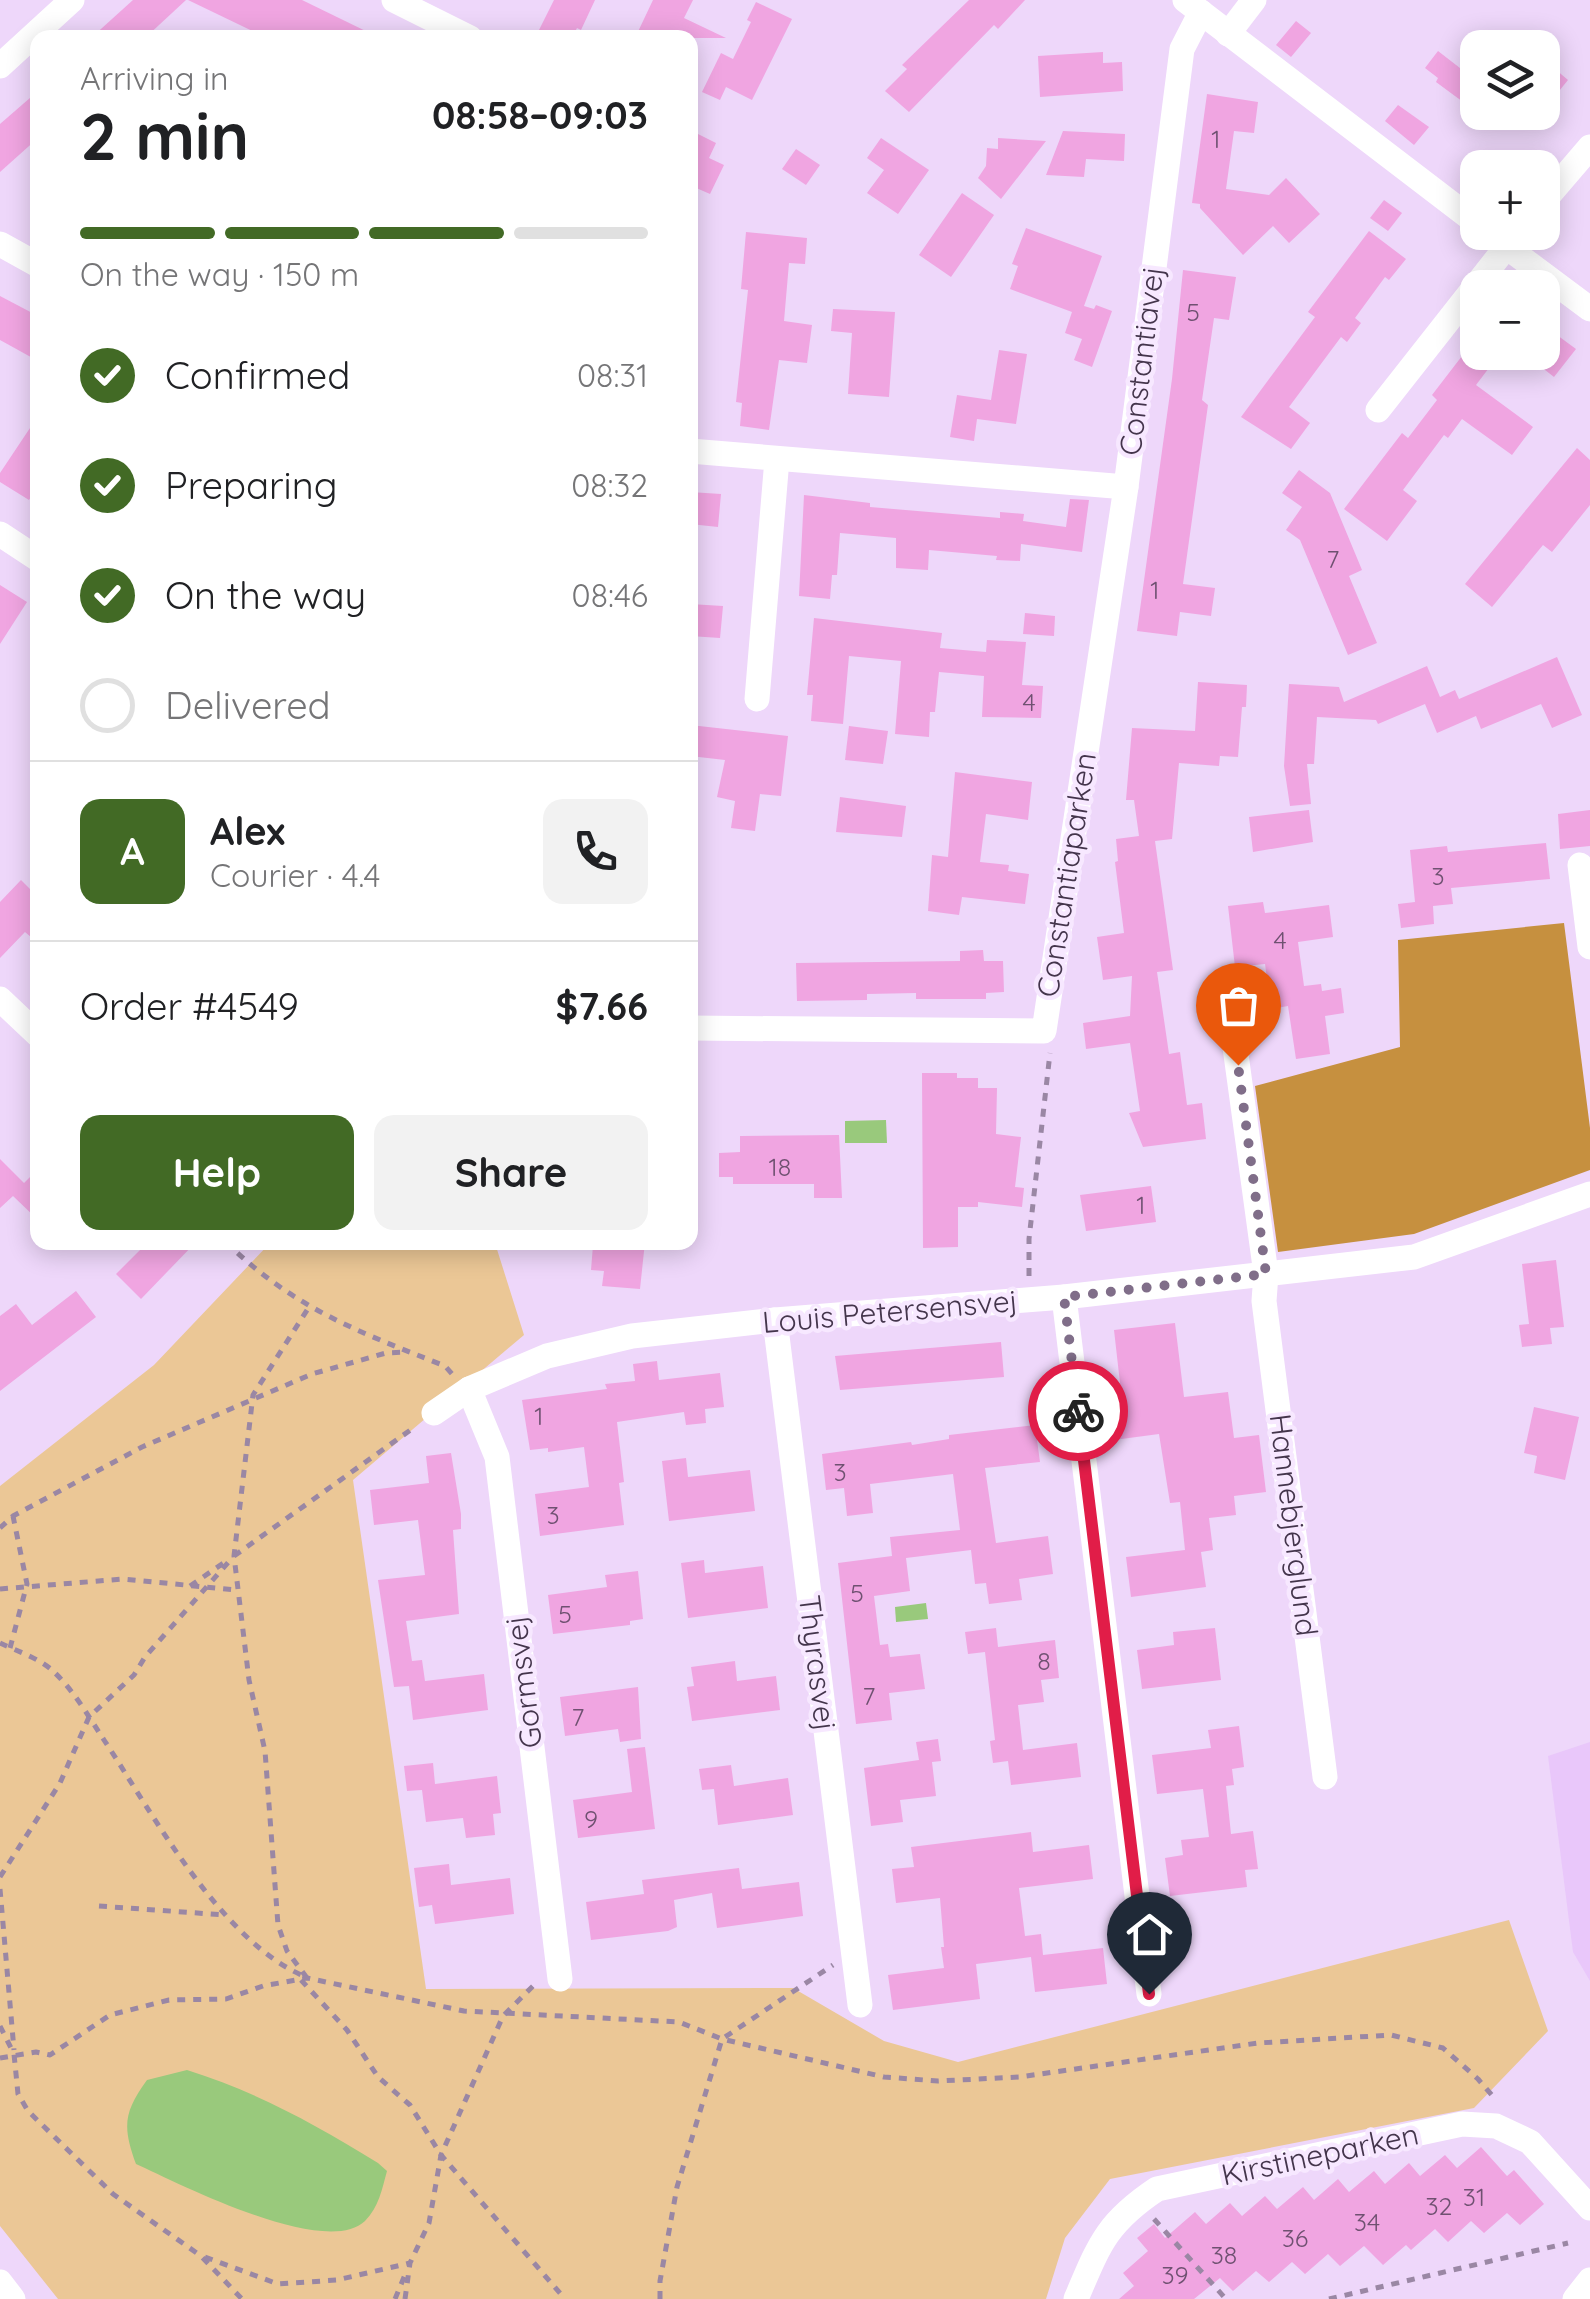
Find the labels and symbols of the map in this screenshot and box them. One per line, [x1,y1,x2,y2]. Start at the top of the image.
house number: 1 [1211,123,1221,154]
street label: Constantiavej [1111,264,1171,457]
house number: 5 [1186,296,1200,327]
house number: 7 [1327,543,1340,574]
house number: 1 [1150,574,1160,605]
house number: 4 [1022,686,1036,717]
street label: Constantiaparken [1028,750,1104,1000]
house number: 3 [1431,860,1445,891]
house number: 4 [1273,924,1287,955]
pin [1196,963,1281,1066]
house number: 18 [769,1151,791,1182]
house number: 1 [1136,1189,1146,1220]
street label: Louis Petersensvej [761,1281,1019,1341]
courier [1028,1361,1128,1461]
house number: 1 [534,1400,544,1431]
street label: Hannebjerglund [1261,1411,1326,1638]
house number: 3 [833,1456,847,1487]
house number: 3 [546,1499,560,1530]
house number: 5 [850,1577,864,1608]
street label: Thyrasvej [791,1593,845,1733]
house number: 5 [558,1598,572,1629]
street label: Gormsvej [496,1614,550,1750]
house number: 8 [1037,1645,1051,1676]
house number: 7 [863,1680,876,1711]
house number: 7 [572,1701,585,1732]
house number: 9 [584,1803,598,1834]
pin [1107,1892,1192,1995]
street label: Kirstineparken [1218,2115,1422,2193]
house number: 31 [1463,2181,1485,2212]
house number: 32 [1426,2190,1452,2221]
house number: 34 [1354,2206,1380,2237]
house number: 36 [1282,2222,1308,2253]
house number: 38 [1211,2239,1237,2270]
house number: 39 [1161,2259,1189,2290]

